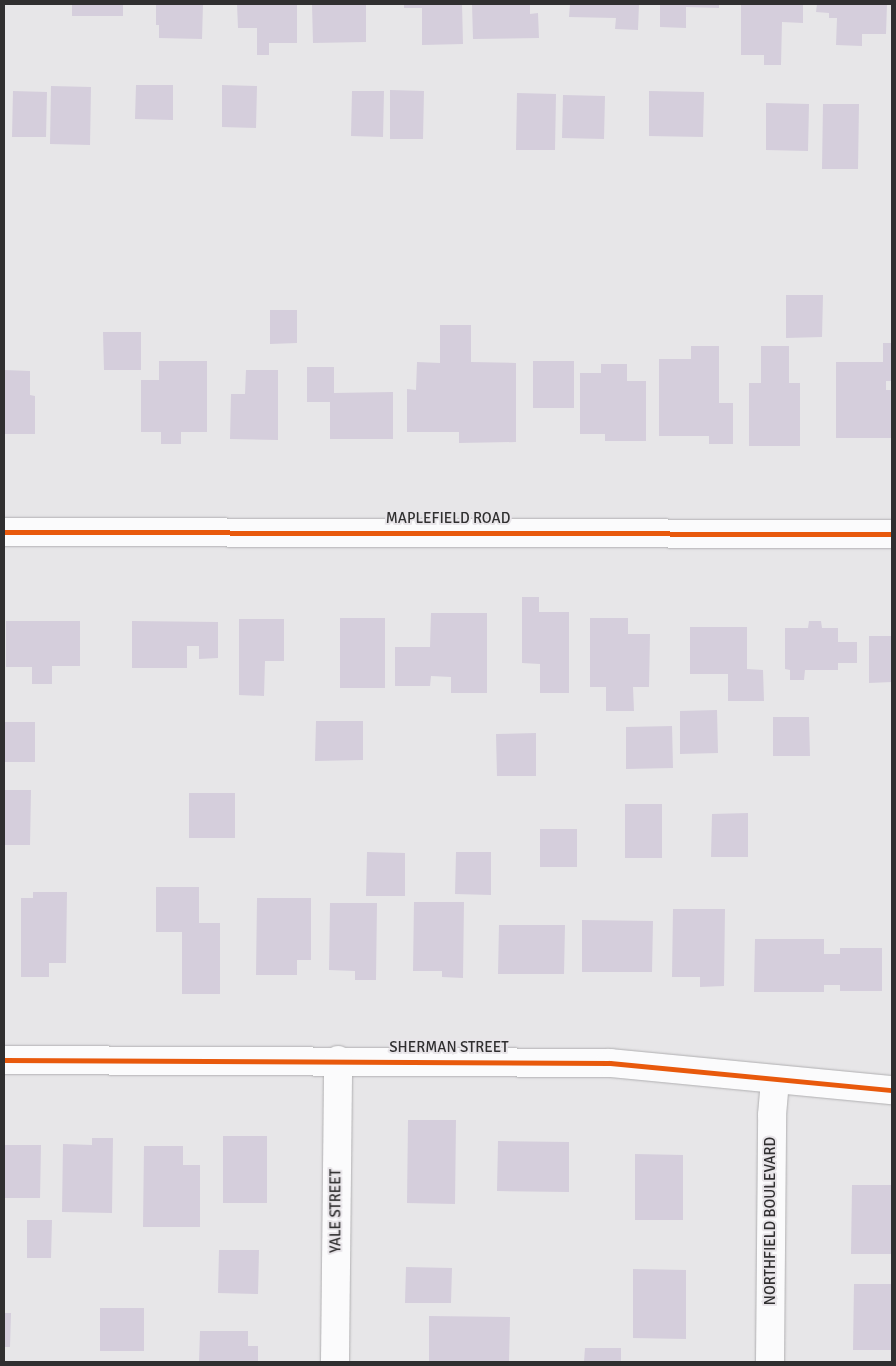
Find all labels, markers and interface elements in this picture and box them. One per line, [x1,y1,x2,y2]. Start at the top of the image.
street label: MAPLEFIELD ROAD [386,510,510,528]
street label: SHERMAN STREET [389,1039,509,1057]
street label: NORTHFIELD BOULEVARD [762,1137,780,1305]
street label: YALE STREET [327,1169,345,1253]

